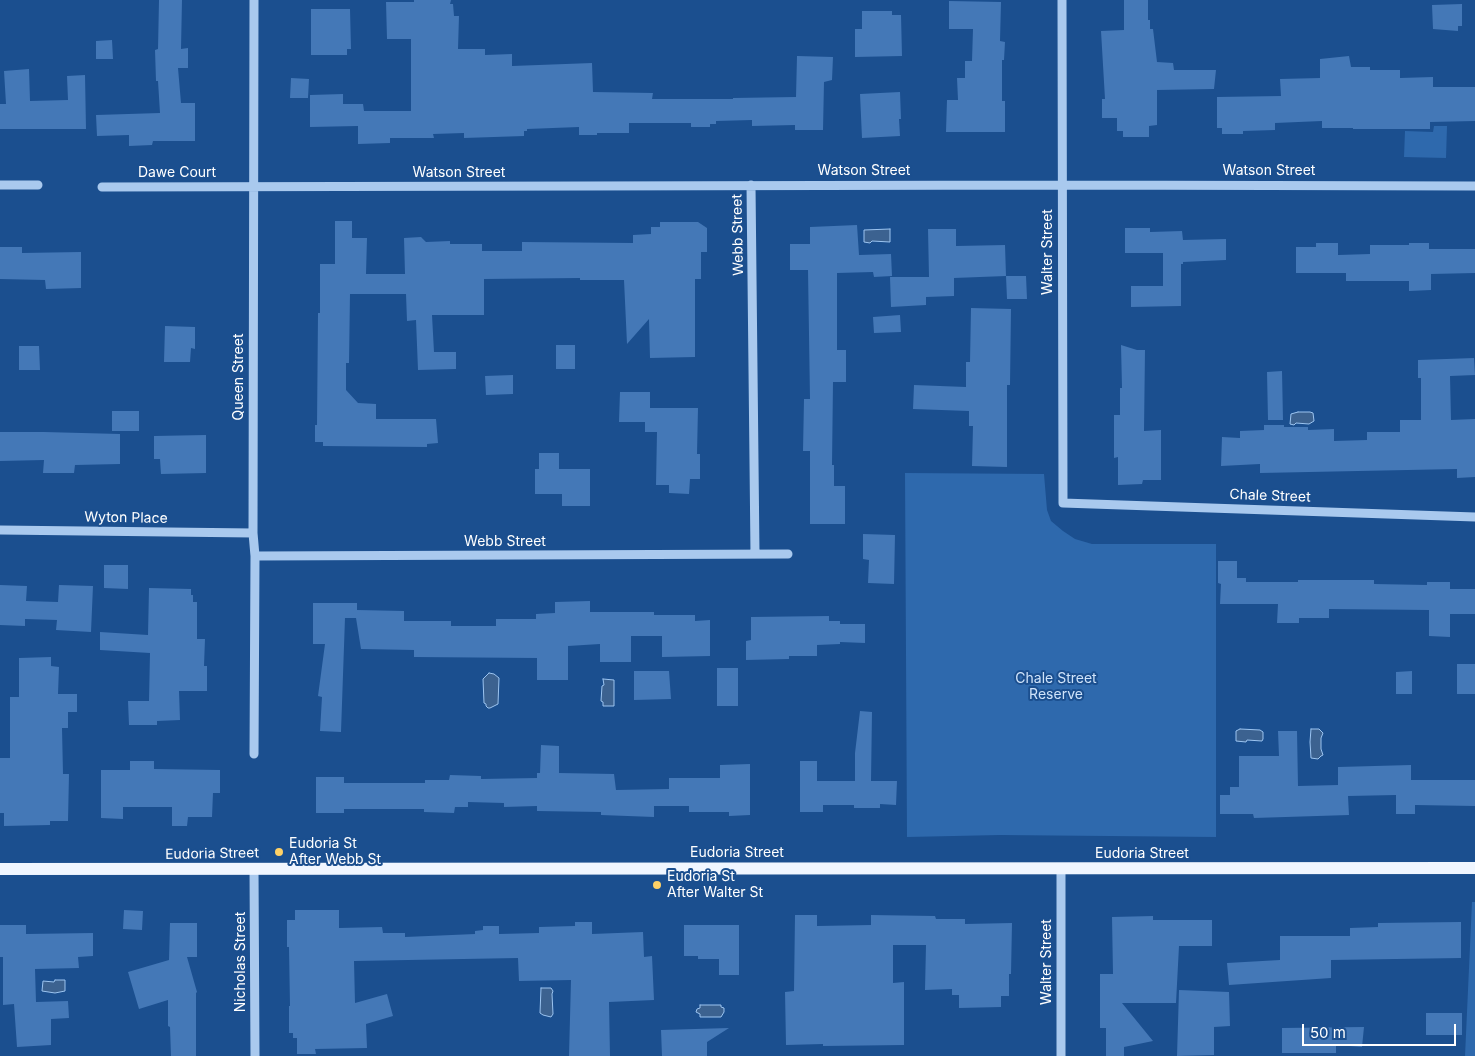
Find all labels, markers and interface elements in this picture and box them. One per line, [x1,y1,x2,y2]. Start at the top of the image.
street label: Watson Street [818,163,910,179]
street label: Watson Street [1223,163,1315,179]
street label: Dawe Court [138,165,216,181]
street label: Watson Street [413,165,505,181]
street label: Webb Street [729,194,747,276]
street label: Walter Street [1040,209,1056,295]
street label: Queen Street [231,333,247,421]
street label: Chale Street [1229,486,1311,506]
street label: Wyton Place [84,509,168,527]
street label: Webb Street [464,534,546,550]
park label: Chale Street Reserve [1015,671,1097,704]
place label: Eudoria St After Webb St [289,836,381,869]
street label: Eudoria Street [165,845,259,863]
street label: Eudoria Street [690,845,784,861]
marker: Eudoria St After Webb St [273,846,285,858]
street label: Eudoria Street [1095,846,1189,862]
place label: Eudoria St After Walter St [667,869,763,902]
marker: Eudoria St After Walter St [651,879,663,891]
street label: Nicholas Street [233,912,249,1012]
street label: Walter Street [1039,919,1055,1005]
scale bar [1305,1014,1459,1046]
text: 50 m [1310,1023,1346,1042]

